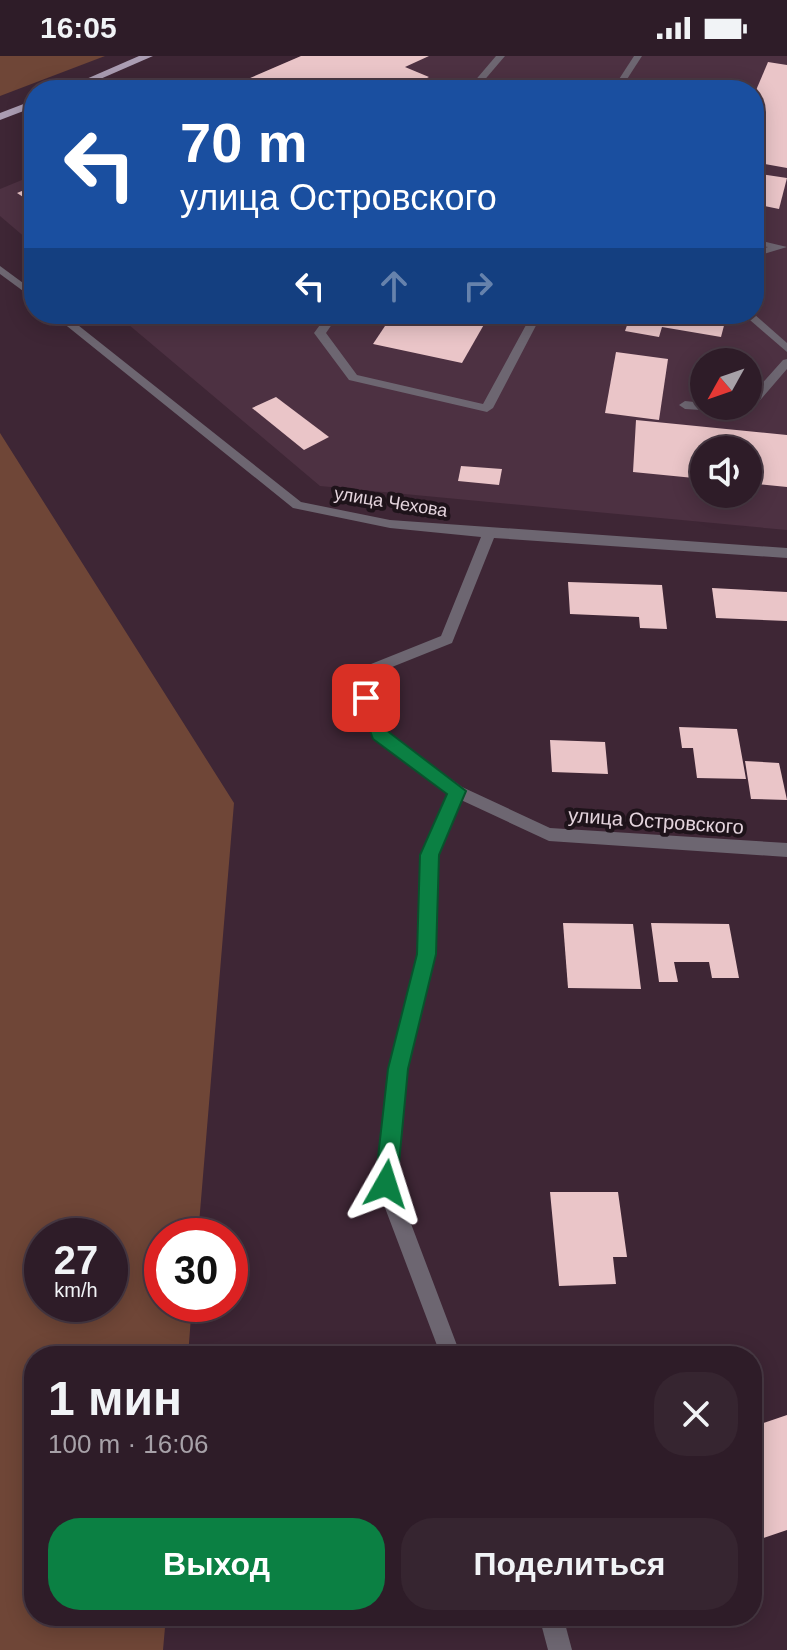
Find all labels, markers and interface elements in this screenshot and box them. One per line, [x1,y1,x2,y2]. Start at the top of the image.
text: 16:05 [40,11,117,44]
text: 70 m [180,111,308,174]
icon: left [48,112,152,216]
text: улица Островского [180,177,497,218]
icon: left [288,264,332,308]
icon: ahead [372,264,416,308]
icon: right [456,264,500,308]
north arrow [690,348,762,420]
map controls [690,348,762,508]
button: sound [690,436,762,508]
street label: улица Чехова [333,483,450,521]
pin [332,664,400,732]
icon: arrive [344,676,388,720]
street label: улица Островского [567,804,745,838]
position arrow [344,1142,428,1226]
speed limit sign: 30 [144,1218,248,1322]
text: 27 [54,1238,98,1282]
text: km/h [54,1279,98,1301]
text: 1 мин [48,1372,182,1425]
button: close [654,1372,738,1456]
text: 100 m · 16:06 [48,1429,208,1459]
button: Выход [48,1518,385,1610]
button: Поделиться [401,1518,738,1610]

